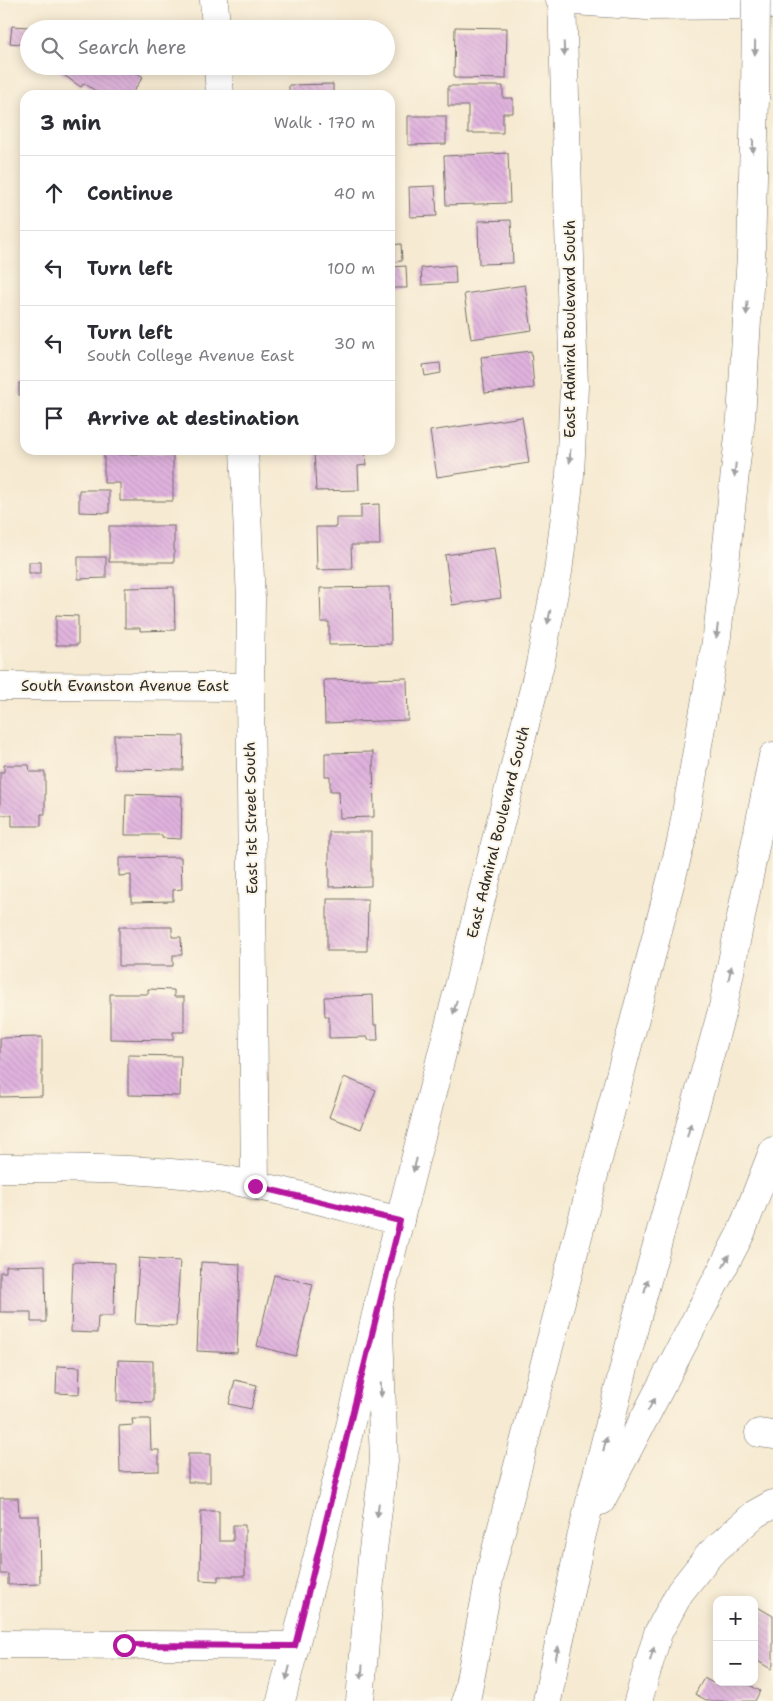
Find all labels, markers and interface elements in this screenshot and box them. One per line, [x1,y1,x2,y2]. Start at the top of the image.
search box [20,20,395,75]
icon: search [38,34,66,62]
text: Search here [78,35,187,60]
one-way arrow [560,41,568,57]
one-way arrow [751,41,759,57]
text: 3 min [40,109,101,137]
text: Walk · 170 m [274,112,375,133]
one-way arrow [749,138,757,154]
icon: ahead [40,179,68,207]
text: Continue [87,181,173,206]
text: 40 m [333,183,375,204]
street label: East Admiral Boulevard South [560,220,580,438]
icon: left [40,254,68,282]
text: Turn left [87,256,173,281]
text: 100 m [327,258,375,279]
one-way arrow [743,300,751,316]
text: Turn left [87,320,173,345]
icon: left [40,329,68,357]
text: 30 m [334,333,375,354]
text: South College Avenue East [87,345,294,366]
icon: arrive [40,404,68,432]
text: Arrive at destination [87,406,299,431]
one-way arrow [566,448,574,464]
one-way arrow [731,462,739,478]
one-way arrow [544,610,552,626]
one-way arrow [713,624,721,640]
street label: South Evanston Avenue East [21,676,229,696]
street label: East Admiral Boulevard South [462,724,534,940]
street label: East 1st Street South [240,742,262,894]
one-way arrow [726,965,734,980]
one-way arrow [450,1000,458,1015]
one-way arrow [685,1122,693,1137]
one-way arrow [410,1157,418,1172]
route end [244,1175,267,1198]
one-way arrow [722,1254,730,1269]
one-way arrow [642,1279,650,1294]
one-way arrow [377,1382,385,1398]
one-way arrow [647,1398,655,1413]
one-way arrow [601,1436,609,1451]
one-way arrow [374,1502,382,1518]
map controls [713,1596,758,1686]
button: + [713,1596,758,1641]
route start [113,1634,136,1657]
button: − [713,1641,758,1686]
one-way arrow [553,1646,561,1661]
one-way arrow [648,1647,656,1662]
one-way arrow [358,1664,366,1680]
one-way arrow [284,1666,292,1681]

